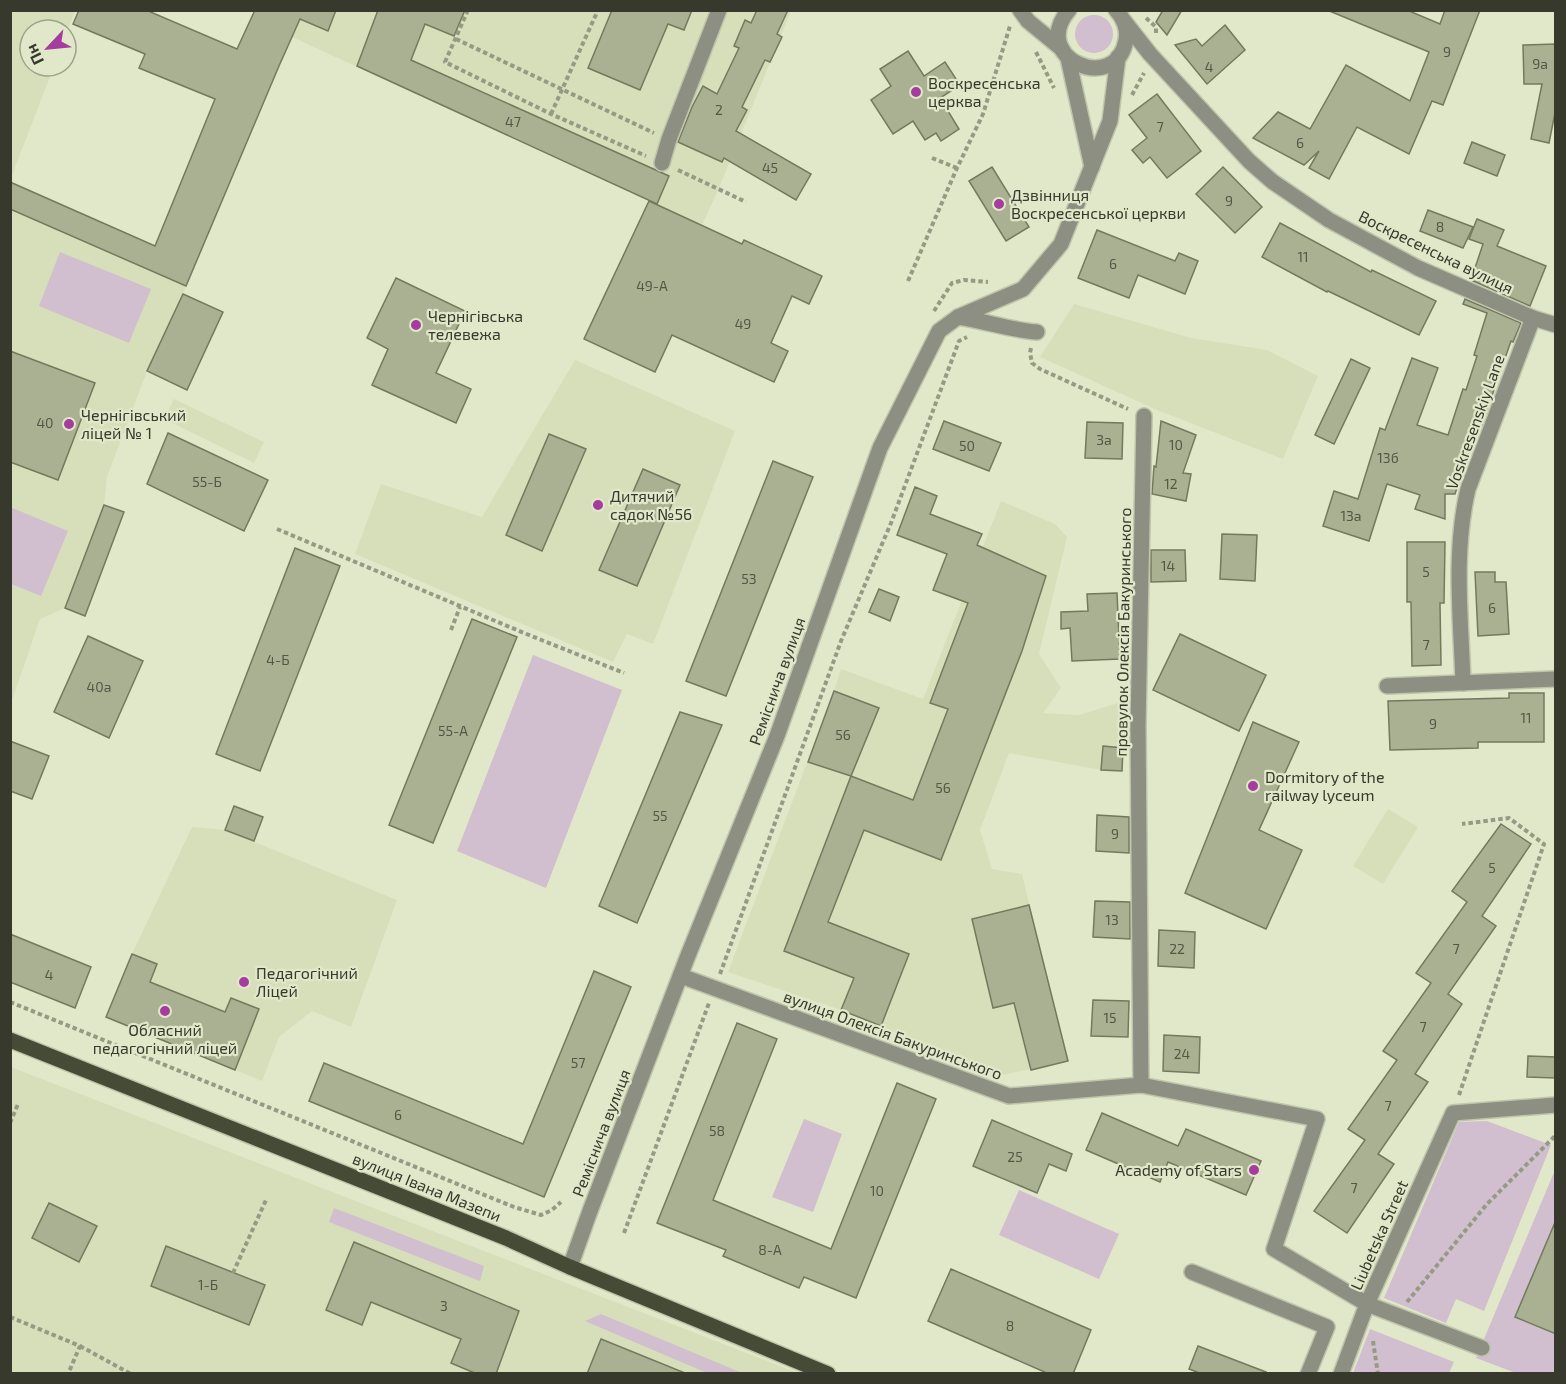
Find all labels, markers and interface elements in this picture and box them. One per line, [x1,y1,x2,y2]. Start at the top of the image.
north arrow [18,18,78,78]
text: Пн [21,41,47,68]
house number: 9 [1443,43,1451,60]
house number: 9а [1532,55,1548,72]
house number: 4 [1205,58,1213,75]
place label: Воскресенська церква [928,73,1041,110]
marker: Воскресенська церква [909,85,923,99]
house number: 2 [715,101,723,118]
house number: 47 [505,113,521,130]
house number: 7 [1156,118,1164,135]
house number: 6 [1296,134,1304,151]
house number: 45 [762,159,778,176]
place label: Дзвінниця Воскресенської церкви [1011,185,1186,222]
house number: 9 [1225,192,1233,209]
marker: Дзвінниця Воскресенської церкви [992,197,1006,211]
street label: Воскресенська вулиця [1355,206,1517,298]
house number: 8 [1436,218,1444,235]
house number: 11 [1297,248,1309,265]
house number: 6 [1109,255,1117,272]
house number: 49-А [636,277,668,294]
place label: Чернігівська телевежа [428,306,523,343]
house number: 49 [735,315,751,332]
marker: Чернігівська телевежа [409,318,423,332]
street label: Voskresenskiy Lane [1441,352,1508,492]
place label: Чернігівський ліцей № 1 [81,405,186,442]
house number: 40 [36,414,54,431]
marker: Чернігівський ліцей № 1 [62,417,76,431]
house number: 3а [1096,431,1112,448]
house number: 10 [1169,436,1183,453]
house number: 50 [959,437,975,454]
house number: 13б [1377,449,1399,466]
house number: 55-Б [192,473,222,490]
house number: 12 [1164,475,1178,492]
place label: Дитячий садок №56 [610,486,692,523]
marker: Дитячий садок №56 [591,498,605,512]
street label: провулок Олексія Бакуринського [1111,507,1135,757]
house number: 13а [1340,507,1362,524]
house number: 14 [1161,557,1175,574]
house number: 5 [1422,563,1430,580]
house number: 53 [741,570,757,587]
house number: 6 [1488,599,1496,616]
street label: Реміснича вулиця [745,614,809,748]
house number: 7 [1422,636,1430,653]
house number: 4-Б [266,651,290,668]
house number: 40а [87,678,111,695]
house number: 11 [1520,709,1532,726]
house number: 9 [1429,715,1437,732]
house number: 55-А [438,722,468,739]
house number: 56 [835,726,851,743]
place label: Dormitory of the railway lyceum [1265,767,1385,804]
house number: 56 [935,779,951,796]
marker: Dormitory of the railway lyceum [1246,779,1260,793]
house number: 55 [652,807,668,824]
house number: 9 [1111,825,1119,842]
house number: 5 [1488,859,1496,876]
house number: 13 [1105,911,1119,928]
house number: 22 [1169,940,1185,957]
house number: 7 [1452,940,1460,957]
place label: Педагогічний Ліцей [256,963,358,1000]
house number: 4 [45,966,53,983]
marker: Педагогічний Ліцей [237,975,251,989]
street label: вулиця Олексія Бакуринського [781,986,1005,1084]
marker: Обласний педагогічний ліцей [158,1004,172,1018]
house number: 15 [1103,1009,1117,1026]
house number: 7 [1419,1018,1427,1035]
place label: Обласний педагогічний ліцей [93,1020,237,1057]
house number: 24 [1174,1045,1190,1062]
house number: 57 [571,1054,585,1071]
street label: Реміснича вулиця [568,1066,634,1200]
house number: 7 [1384,1097,1392,1114]
house number: 6 [394,1106,402,1123]
house number: 58 [709,1122,725,1139]
street label: вулиця Івана Мазепи [350,1148,504,1226]
house number: 25 [1007,1148,1023,1165]
place label: Academy of Stars [1115,1160,1242,1179]
marker: Academy of Stars [1247,1163,1261,1177]
street label: Liubetska Street [1346,1177,1411,1293]
house number: 7 [1350,1179,1358,1196]
house number: 10 [870,1182,884,1199]
house number: 8-А [758,1241,782,1258]
house number: 1-Б [198,1276,218,1293]
house number: 3 [440,1297,448,1314]
house number: 8 [1006,1317,1014,1334]

